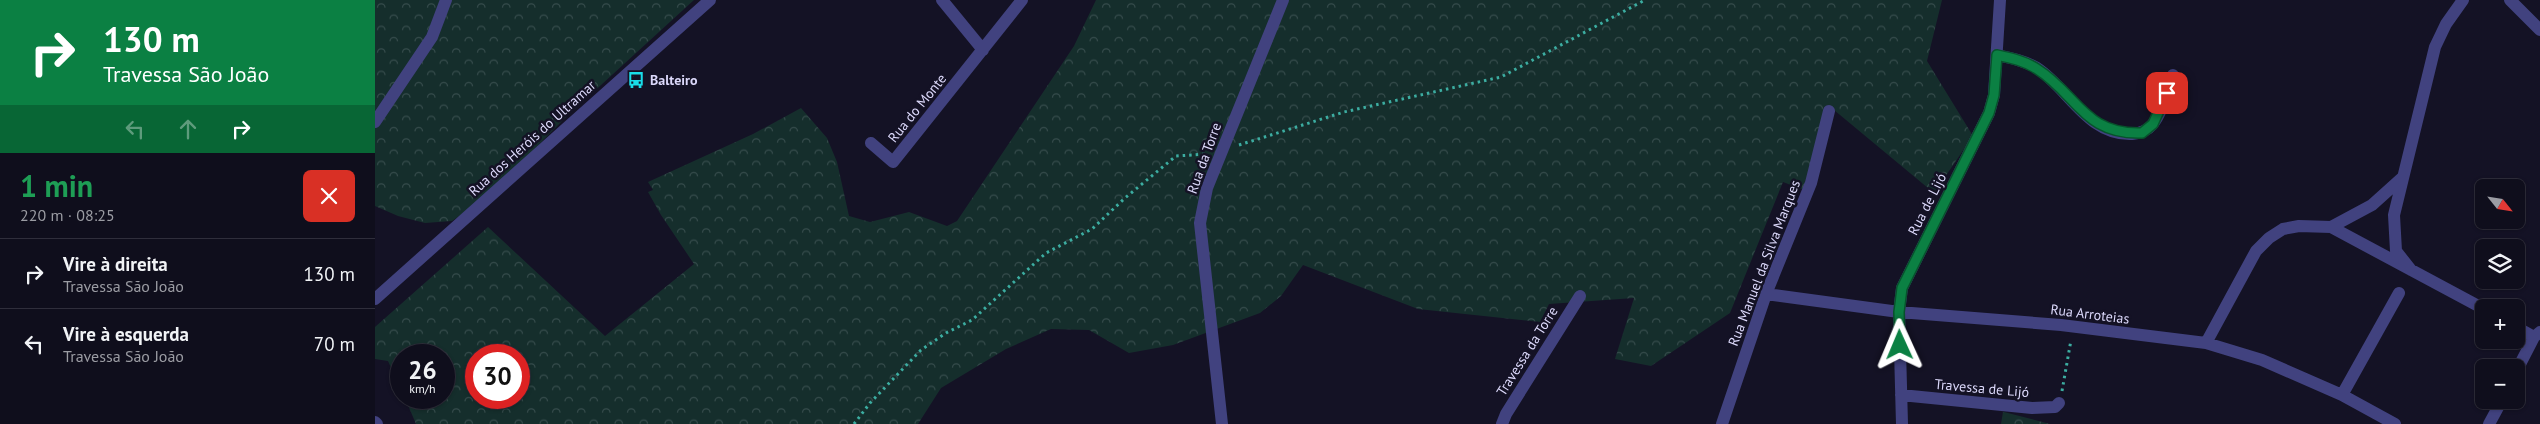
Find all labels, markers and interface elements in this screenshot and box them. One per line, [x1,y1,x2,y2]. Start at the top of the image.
text: 130 m [103,16,200,62]
icon: right [20,20,85,85]
text: Travessa São João [103,60,269,88]
bus stop icon: Balteiro [626,70,646,90]
street label: Rua do Monte [884,70,950,146]
place label: Balteiro [650,71,698,89]
pin [2146,72,2188,114]
street label: Rua dos Heróis do Ultramar [465,76,599,200]
icon: arrive [2153,79,2181,107]
icon: left [121,115,149,143]
icon: ahead [174,115,202,143]
icon: right [227,115,255,143]
street label: Rua da Torre [1183,120,1225,196]
text: 1 min [20,166,93,205]
button: close [303,170,355,222]
street label: Rua de Lijó [1904,170,1950,238]
street label: Rua Manuel da Silva Marques [1724,177,1804,349]
north arrow [2475,179,2525,229]
map controls [2475,179,2525,409]
text: 220 m · 08:25 [20,205,115,225]
button: layers [2475,239,2525,289]
text: Vire à direita [63,252,168,276]
icon: right [20,260,48,288]
text: 130 m [303,262,355,286]
text: Travessa São João [63,276,184,296]
button: + [2475,299,2525,349]
street label: Rua Arroteias [2049,300,2131,328]
street label: Travessa da Torre [1492,303,1562,399]
position arrow [1873,318,1925,370]
text: Vire à esquerda [63,322,189,346]
icon: left [20,330,48,358]
text: 70 m [314,332,355,356]
speed limit sign: 30 [465,344,530,409]
text: Travessa São João [63,346,184,366]
text: 26 [408,354,437,386]
button: − [2475,359,2525,409]
street label: Travessa de Lijó [1934,375,2030,401]
text: km/h [409,381,436,396]

